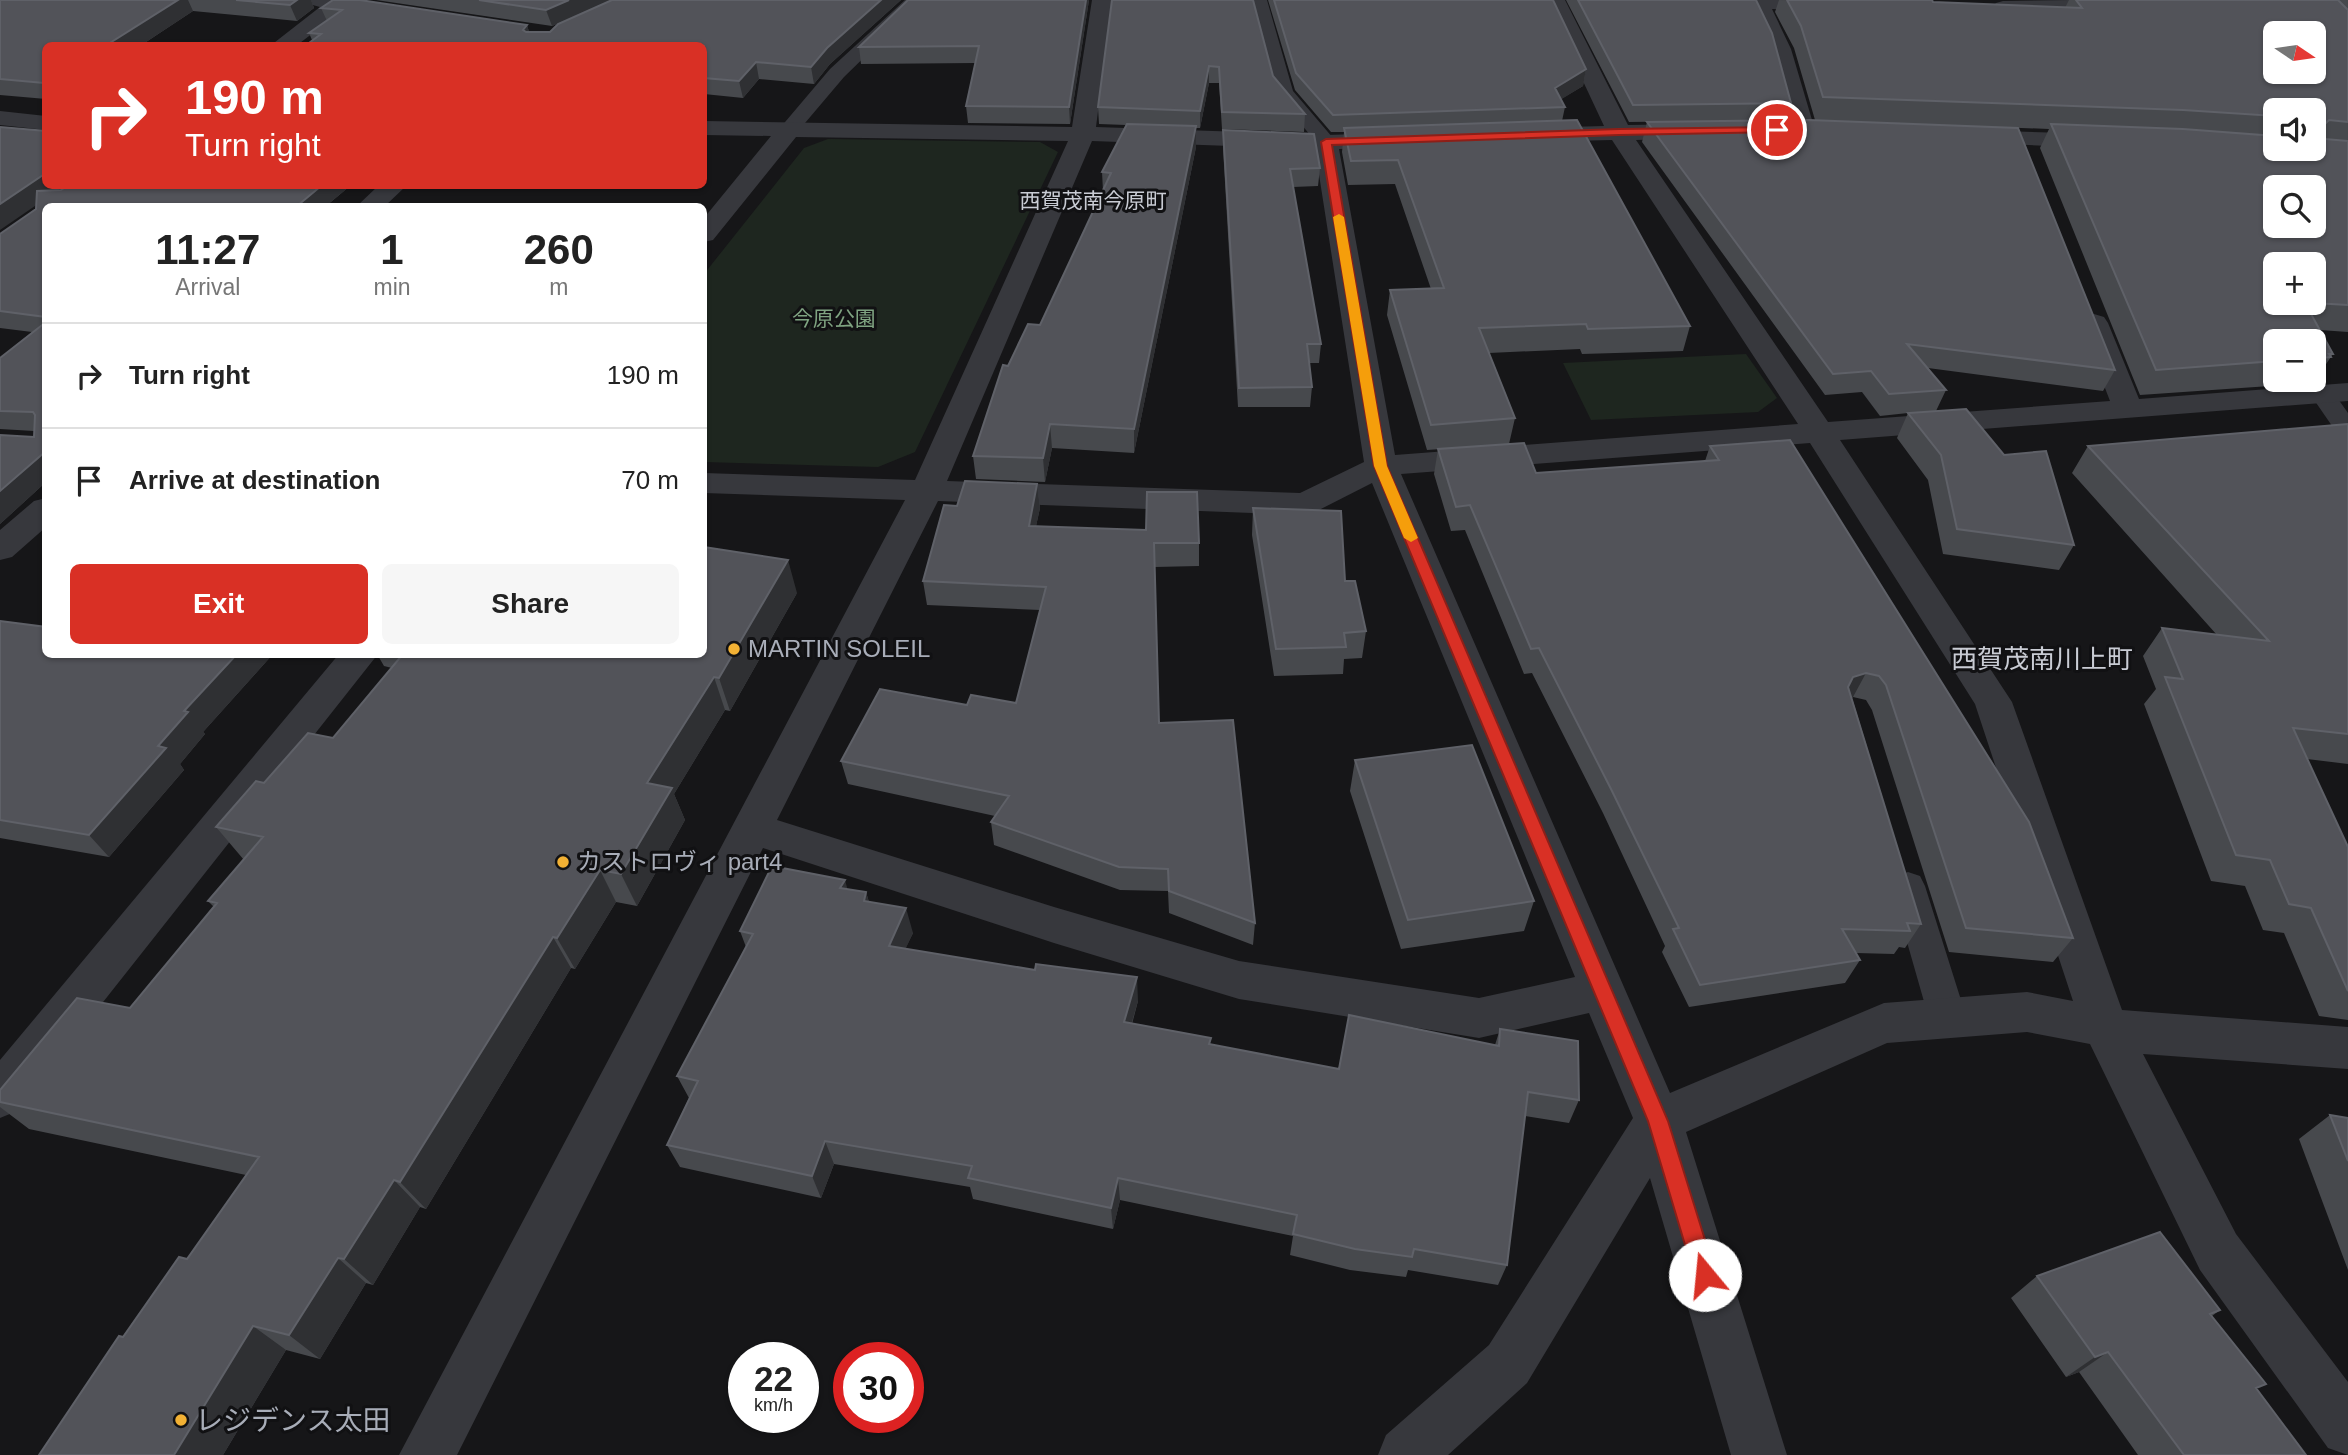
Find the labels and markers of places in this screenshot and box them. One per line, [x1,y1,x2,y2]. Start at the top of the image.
pin [1747,100,1807,160]
place label: MARTIN SOLEIL [748,635,930,662]
marker: MARTIN SOLEIL [726,641,742,657]
place label: カストロヴィ part4 [577,848,782,875]
marker: カストロヴィ part4 [555,854,571,870]
place label: レジデンス太田 [195,1405,390,1436]
marker: レジデンス太田 [173,1412,189,1428]

